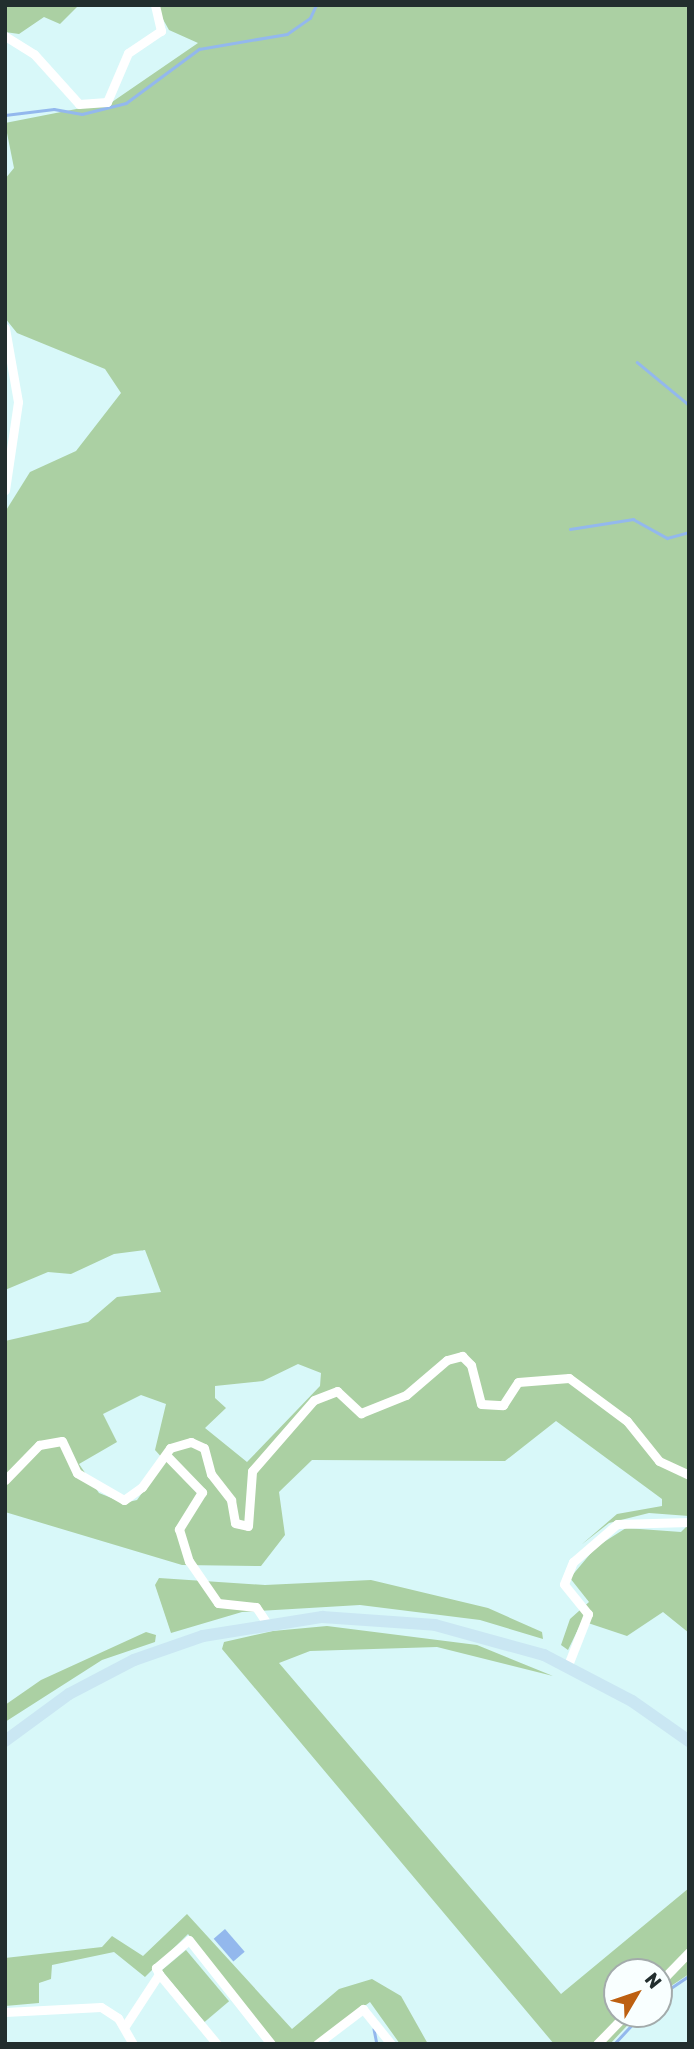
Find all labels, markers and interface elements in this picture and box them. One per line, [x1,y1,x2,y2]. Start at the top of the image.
north arrow [603,1958,673,2028]
text: N [640,1968,666,1993]

